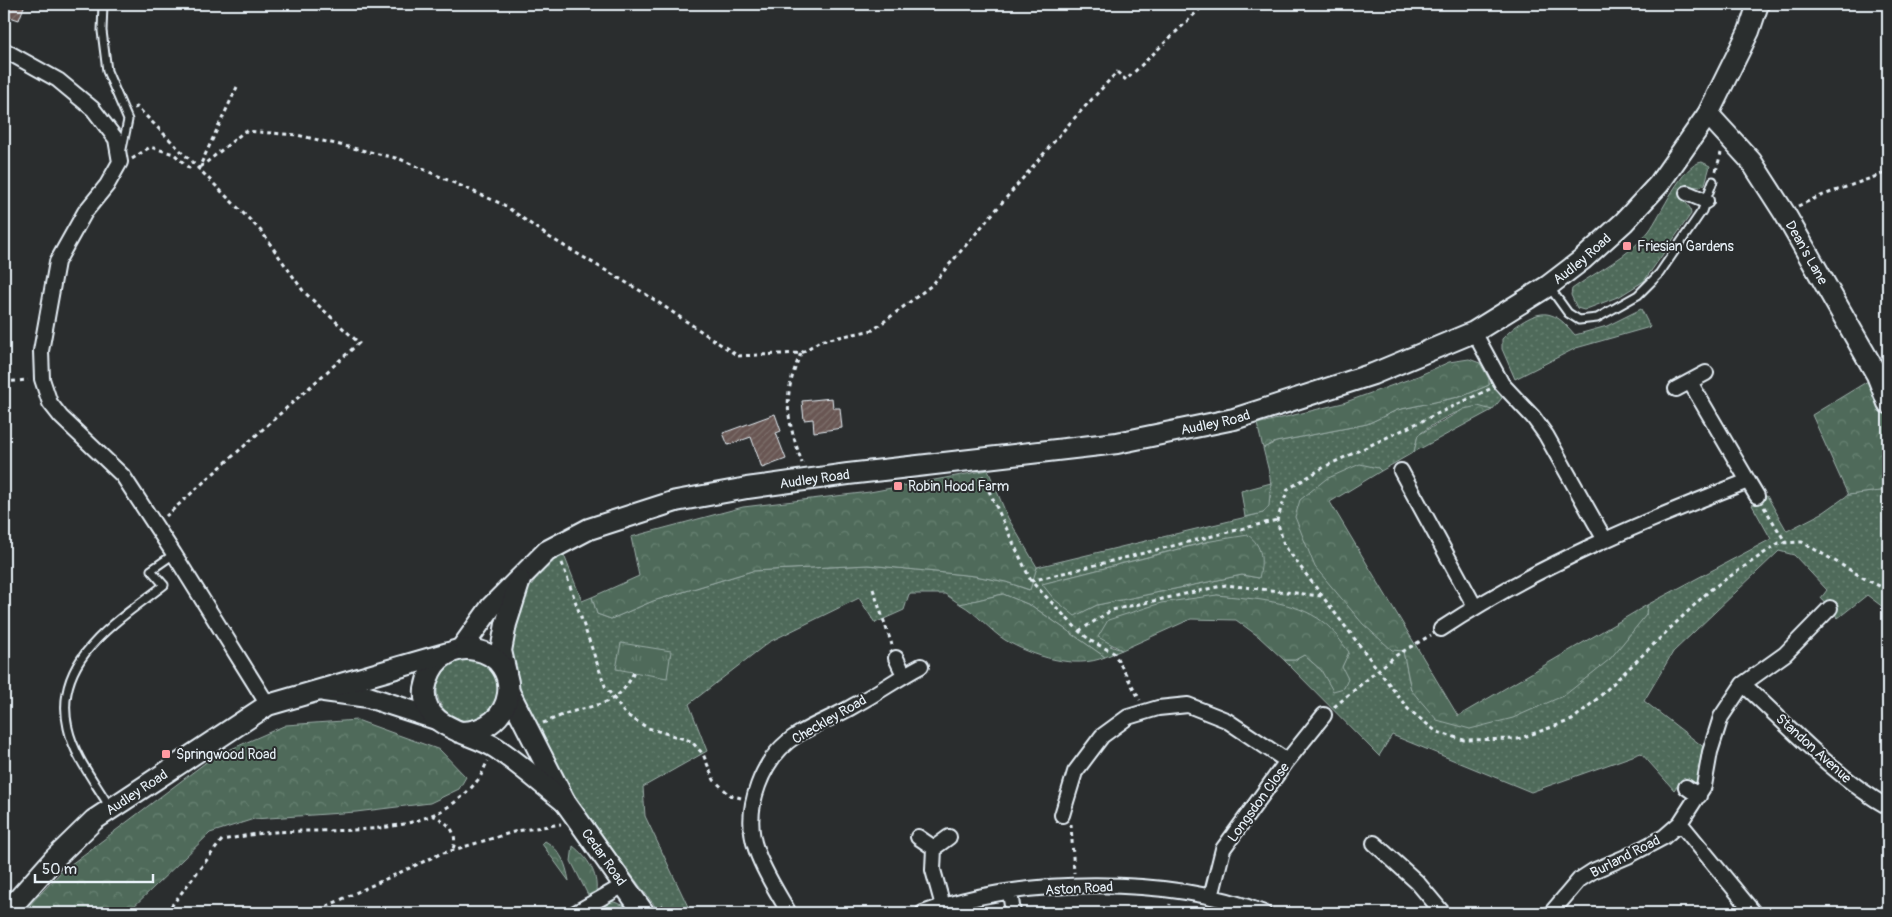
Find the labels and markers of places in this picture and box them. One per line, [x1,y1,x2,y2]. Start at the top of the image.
place label: Friesian Gardens [1637,238,1734,255]
marker: Friesian Gardens [1621,240,1633,252]
place label: Robin Hood Farm [908,478,1009,495]
marker: Robin Hood Farm [892,480,904,492]
place label: Springwood Road [176,746,277,763]
marker: Springwood Road [160,748,172,760]

